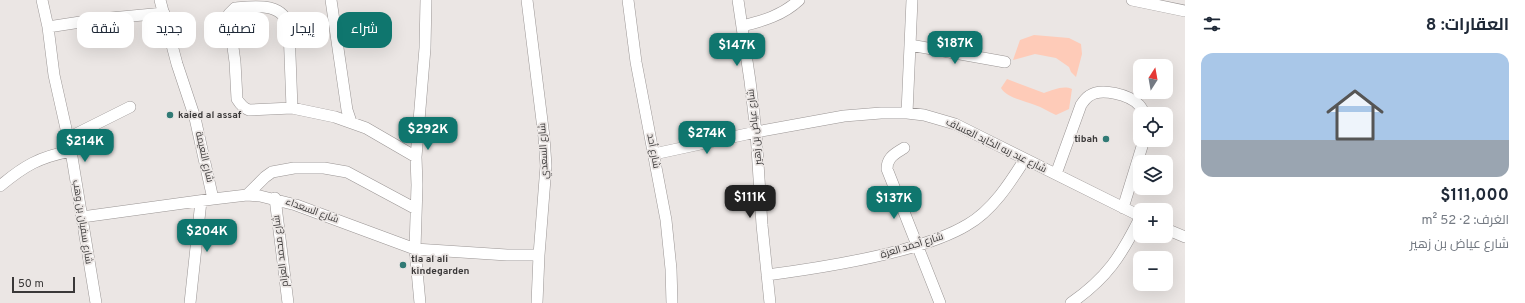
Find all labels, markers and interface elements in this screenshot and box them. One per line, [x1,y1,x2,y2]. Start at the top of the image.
chip: شقة [77,12,134,48]
chip: جديد [142,12,196,48]
chip: تصفية [204,12,269,48]
chip: إيجار [277,12,329,48]
chip: شراء [337,12,392,48]
icon: filters [1201,13,1223,35]
text: العقارات: 8 [1426,15,1509,37]
pin: $187K [927,31,983,65]
pin: $147K [709,33,765,67]
text: $187K [936,36,974,52]
text: $147K [718,38,756,54]
north arrow [1133,59,1173,99]
map controls [1133,59,1173,291]
icon: home [1319,79,1391,151]
street label: شارع عياض بن زهير [745,88,766,167]
button: locate [1133,107,1173,147]
place label: kaied al assaf [178,109,242,122]
marker: kaied al assaf [165,110,175,120]
street label: شارع عبد ربه الكايد العساف [943,116,1049,176]
pin: $292K [400,117,456,151]
pin: $274K [679,121,735,155]
text: $292K [408,122,448,138]
street label: شارع السعدي [536,122,552,180]
text: $274K [687,126,727,142]
pin: $214K [57,129,113,163]
street label: شارع النعيمة [192,130,216,184]
street label: شارع أحد [643,132,664,170]
place label: tibah [1074,133,1098,146]
text: $214K [66,134,104,150]
marker: tibah [1101,134,1111,144]
button: layers [1133,155,1173,195]
street label: شارع سفيان بن وهب [69,179,95,265]
pin: $111K [722,185,778,219]
text: $111,000 [1440,185,1509,207]
pin: $137K [866,186,922,220]
text: $111K [734,190,766,206]
text: $137K [876,191,912,207]
street label: شارع السعداء [284,195,340,227]
button: + [1133,203,1173,243]
text: الغرف: 2 · 52 m² [1422,213,1509,229]
street label: شارع محمد العزام [270,214,292,288]
pin: $204K [179,219,235,253]
text: $204K [186,224,228,240]
street label: شارع أحمد العزة [879,229,945,262]
text: شارع عياض بن زهير [1410,237,1509,253]
button: − [1133,251,1173,291]
place label: tla al ali kindegarden [411,253,470,278]
marker: tla al ali kindegarden [398,260,408,270]
scale bar [12,275,75,294]
text: 50 m [18,277,44,291]

